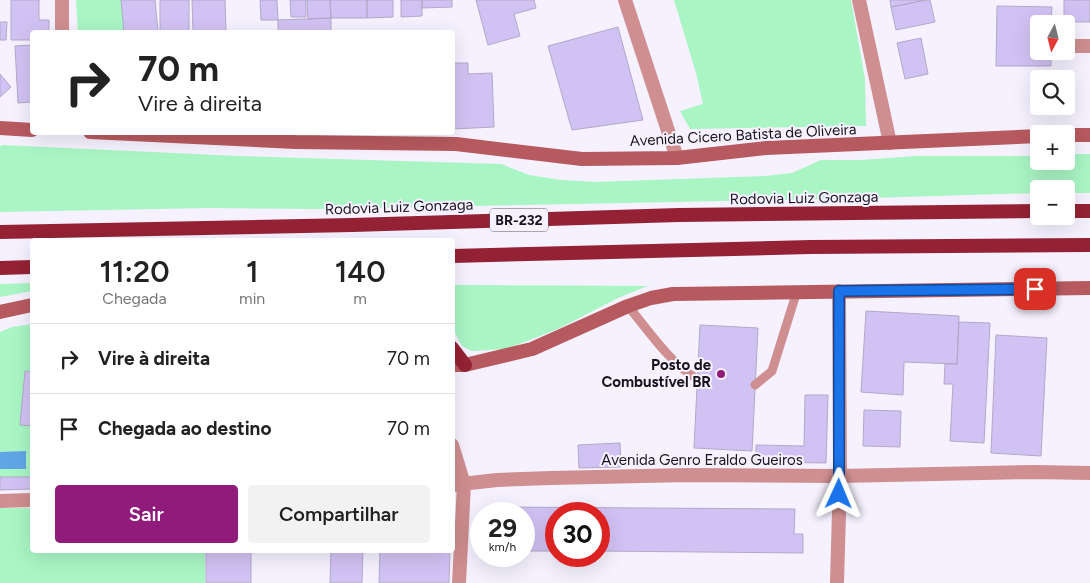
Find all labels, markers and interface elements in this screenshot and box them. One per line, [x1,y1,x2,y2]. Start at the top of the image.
north arrow [1030,15,1075,60]
map controls [1030,15,1075,225]
text: 70 m [138,48,219,90]
icon: right [55,50,120,115]
button: search [1030,70,1075,115]
text: Vire à direita [138,90,262,117]
street label: Avenida Cicero Batista de Oliveira [629,120,857,150]
button: + [1030,125,1075,170]
button: − [1030,180,1075,225]
street label: Rodovia Luiz Gonzaga [730,188,878,208]
street label: Rodovia Luiz Gonzaga [324,195,474,219]
road number: BR-232 [490,208,548,232]
text: 11:20 [99,253,170,290]
text: 1 [246,253,258,290]
text: 140 [335,253,386,290]
pin [1014,268,1056,310]
icon: arrive [1021,275,1049,303]
text: Chegada [102,289,167,308]
text: min [239,289,265,308]
text: m [353,289,367,308]
icon: right [55,345,83,373]
text: Vire à direita [98,347,210,370]
text: 70 m [387,347,430,370]
place label: Posto de Combustível BR [601,356,712,391]
marker: Posto de Combustível BR [715,368,727,380]
icon: arrive [55,415,83,443]
text: Chegada ao destino [98,417,271,440]
text: 70 m [387,417,430,440]
street label: Avenida Genro Eraldo Gueiros [601,451,803,469]
position arrow [812,467,864,519]
button: Sair [55,485,238,543]
button: Compartilhar [248,485,430,543]
speed limit sign: 30 [545,502,610,567]
text: 29 [488,513,517,543]
text: km/h [489,540,516,554]

